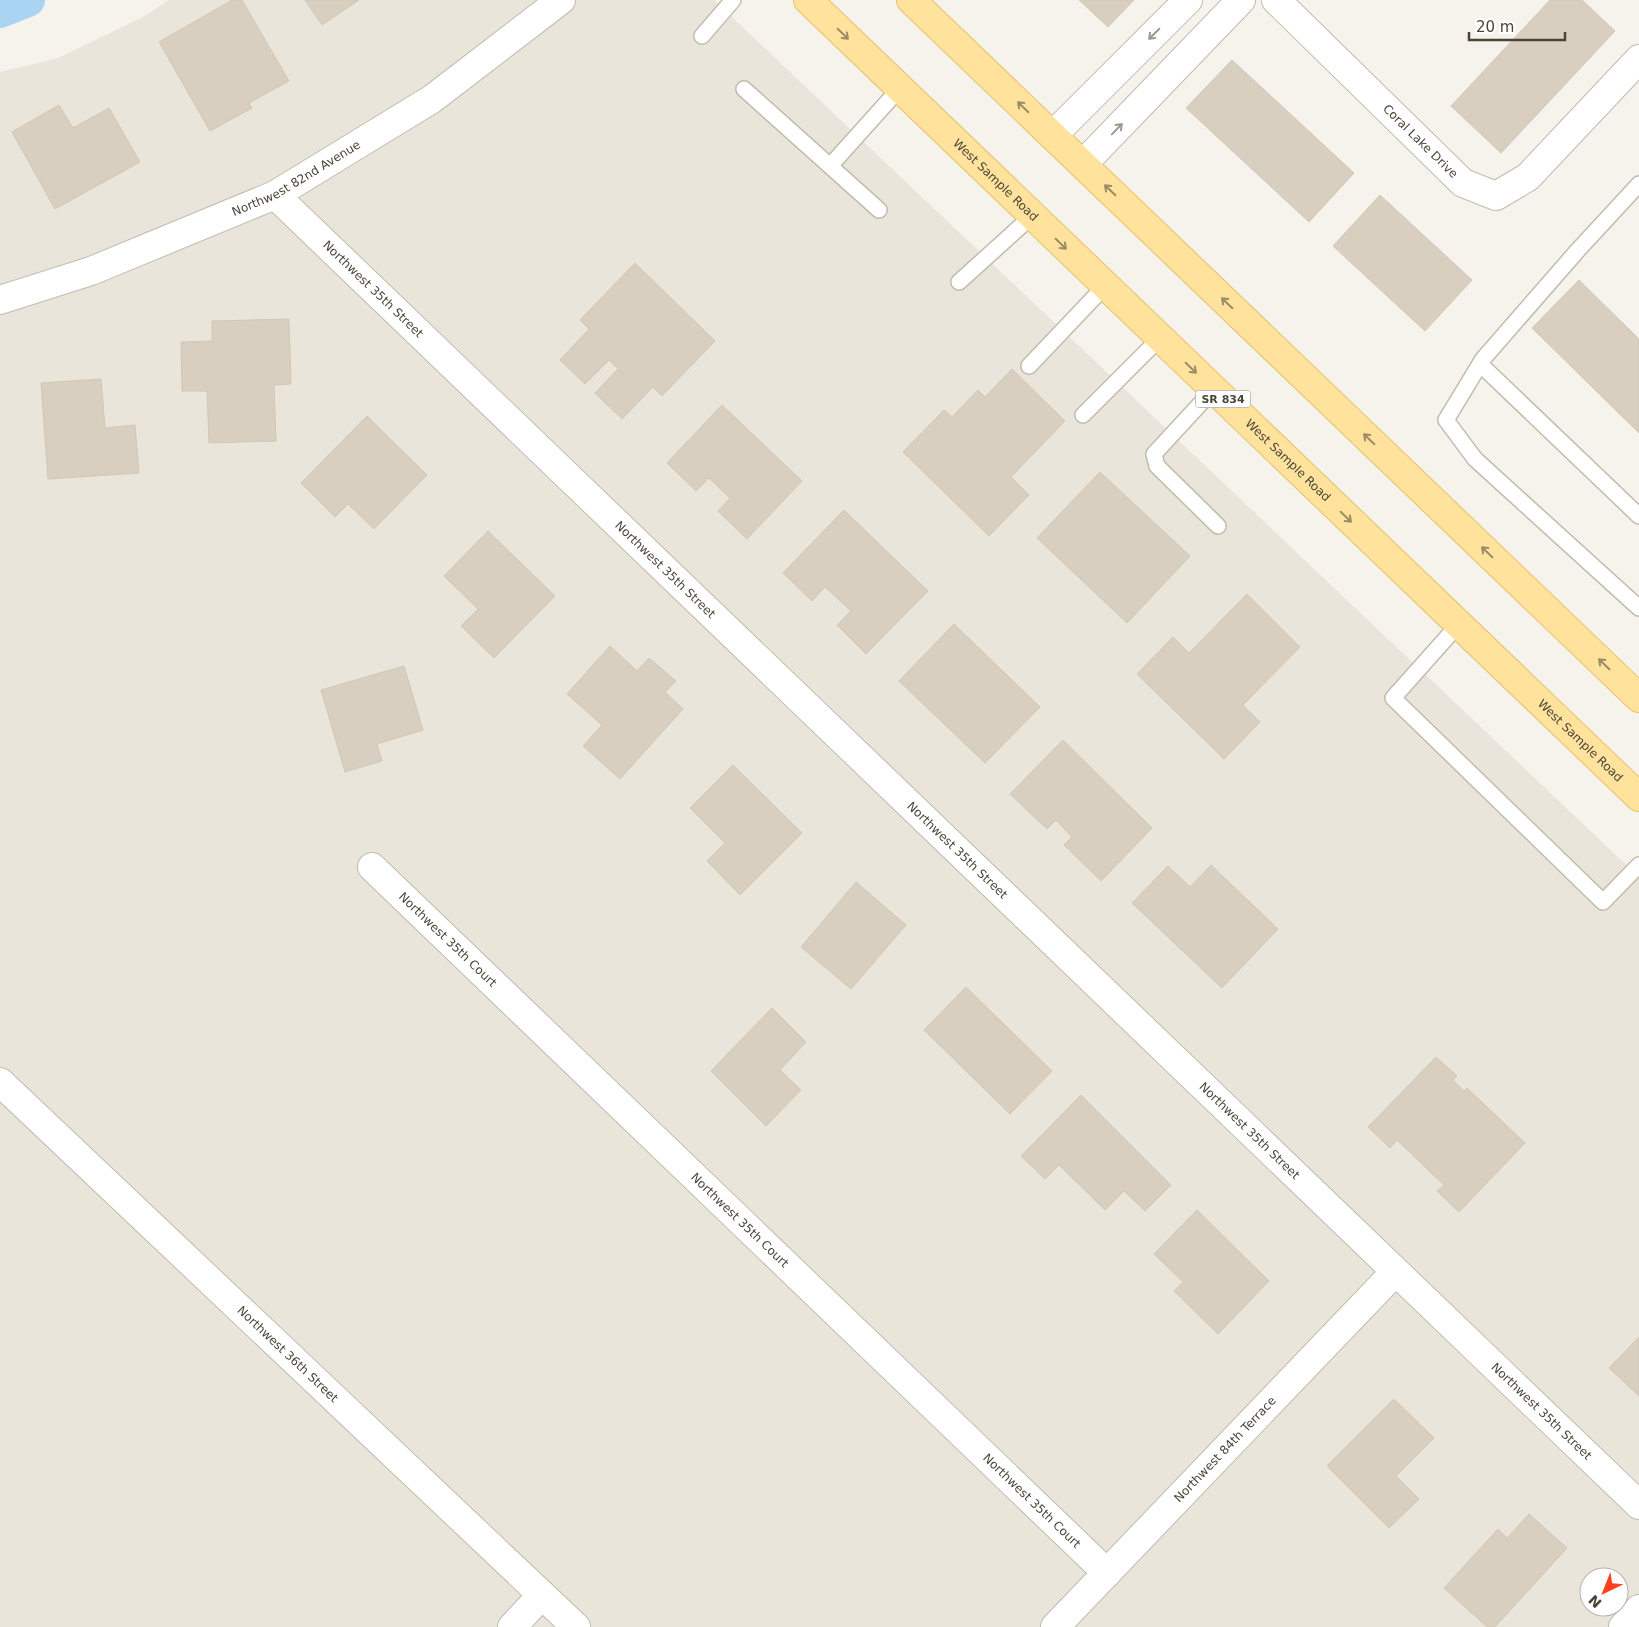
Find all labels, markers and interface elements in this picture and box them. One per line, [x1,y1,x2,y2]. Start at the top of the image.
scale bar [1469,10,1565,42]
text: 20 m [1476,18,1514,36]
one-way arrow [836,28,849,40]
one-way arrow [1148,28,1160,40]
one-way arrow [1016,101,1029,113]
street label: Coral Lake Drive [1380,102,1461,181]
one-way arrow [1111,123,1123,136]
street label: West Sample Road [950,136,1041,224]
street label: Northwest 82nd Avenue [230,138,363,219]
one-way arrow [1104,184,1117,196]
one-way arrow [1054,237,1066,249]
street label: Northwest 35th Street [320,238,426,341]
one-way arrow [1221,297,1234,309]
one-way arrow [1184,362,1197,374]
road number: SR 834 [1196,390,1250,408]
street label: West Sample Road [1243,416,1333,504]
one-way arrow [1363,433,1376,445]
one-way arrow [1339,511,1352,523]
street label: Northwest 35th Street [612,518,718,621]
one-way arrow [1480,546,1493,558]
one-way arrow [1598,658,1610,670]
street label: West Sample Road [1535,697,1626,785]
street label: Northwest 35th Street [904,799,1011,902]
street label: Northwest 35th Court [396,890,500,990]
street label: Northwest 35th Street [1196,1080,1303,1182]
street label: Northwest 35th Court [688,1170,792,1271]
street label: Northwest 36th Street [234,1303,341,1405]
street label: Northwest 35th Street [1488,1360,1595,1463]
street label: Northwest 84th Terrace [1171,1394,1279,1505]
street label: Northwest 35th Court [980,1451,1084,1551]
north arrow [1579,1567,1629,1617]
text: N [1585,1592,1605,1611]

